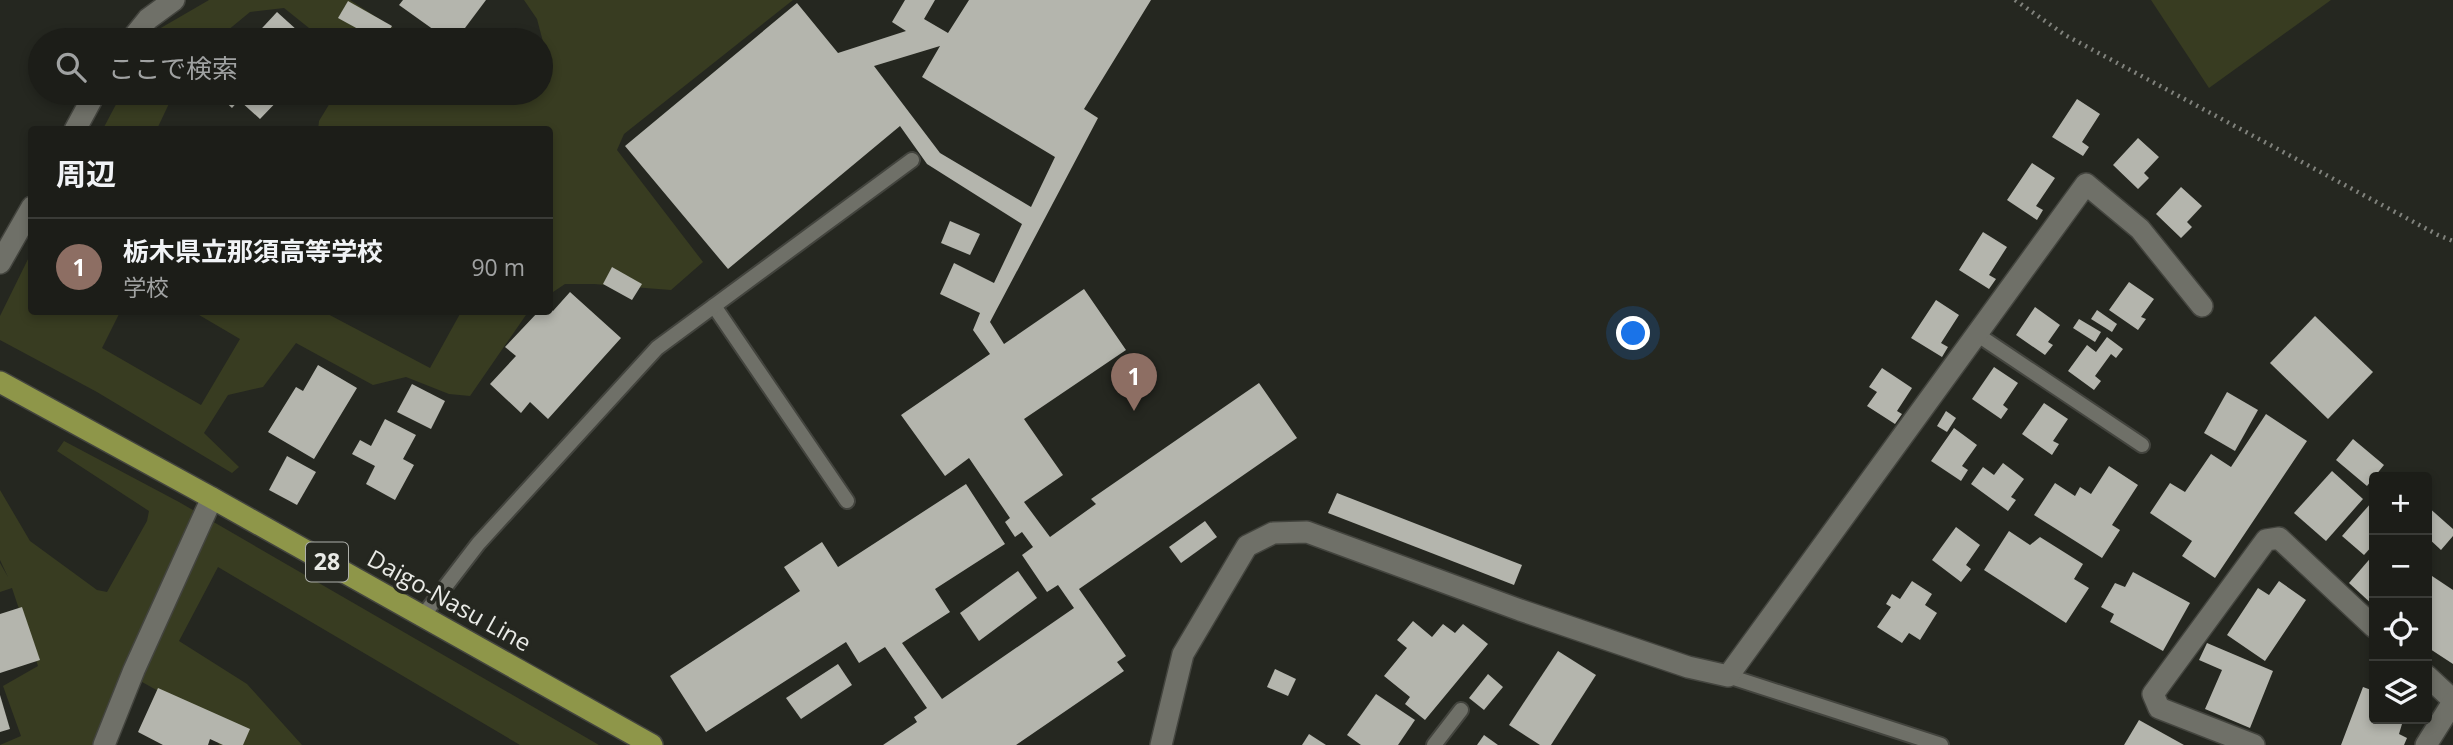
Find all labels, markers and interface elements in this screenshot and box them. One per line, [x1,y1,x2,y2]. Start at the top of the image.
search box [28,28,553,105]
icon: search [52,48,90,86]
text: ここで検索 [108,50,238,86]
text: 周辺 [56,153,116,194]
text: 栃木県立那須高等学校 [123,233,383,269]
text: 1 [72,251,86,283]
text: 90 m [471,251,525,283]
text: 学校 [123,271,169,303]
your location [1616,316,1650,350]
pin: 1 [1111,353,1157,411]
map controls [2369,472,2432,724]
button: + [2369,472,2432,535]
button: − [2369,535,2432,598]
street label: Daigo-Nasu Line [362,541,538,658]
road number: 28 [306,542,348,582]
button: locate [2369,598,2432,661]
button: layers [2369,661,2432,724]

